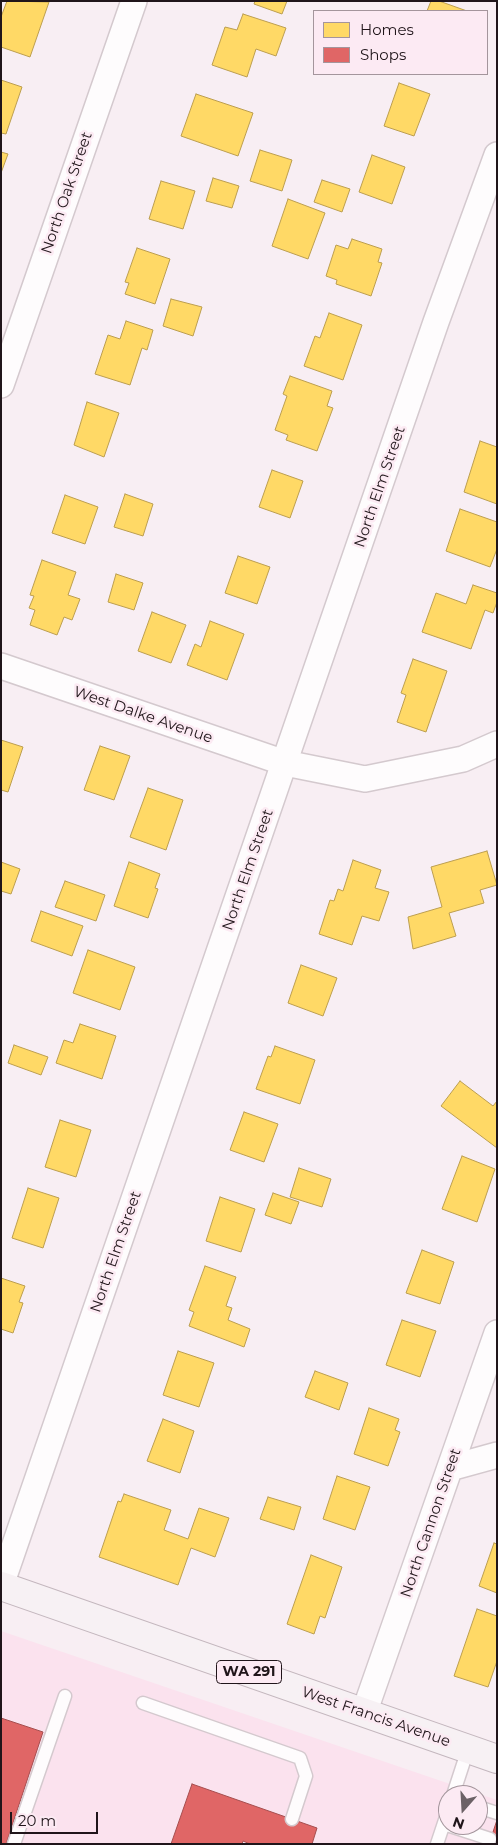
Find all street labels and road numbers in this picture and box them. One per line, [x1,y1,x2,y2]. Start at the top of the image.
street label: North Oak Street [38,130,96,256]
street label: North Elm Street [351,424,409,550]
street label: West Dalke Avenue [71,683,215,747]
street label: North Elm Street [219,807,277,933]
street label: North Elm Street [87,1189,145,1315]
street label: North Cannon Street [397,1446,465,1600]
road number: WA 291 [216,1660,282,1684]
street label: West Francis Avenue [299,1683,453,1751]

